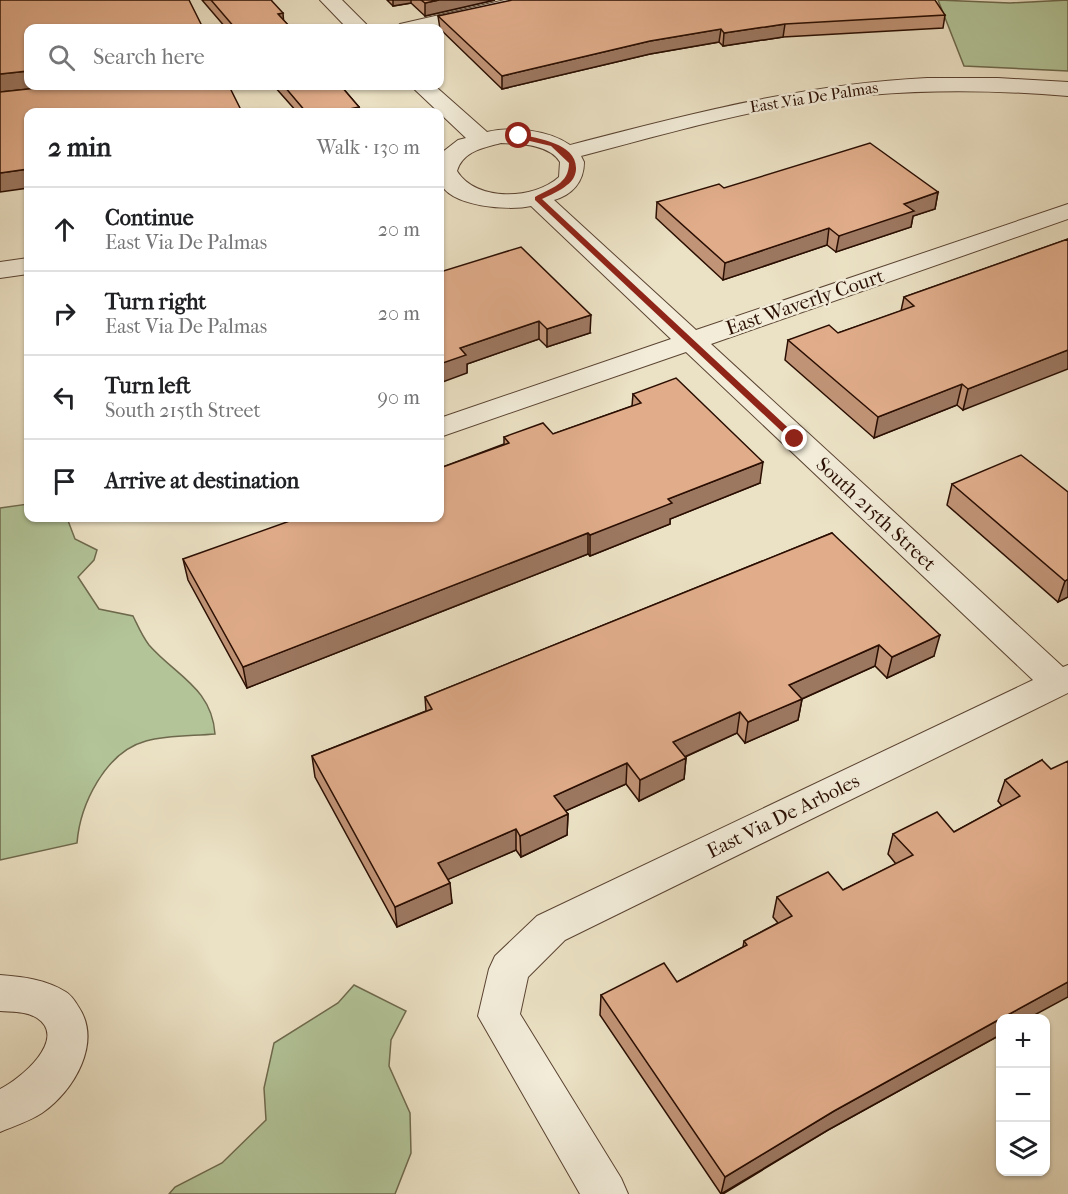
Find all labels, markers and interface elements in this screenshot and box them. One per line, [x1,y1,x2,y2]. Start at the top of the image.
search box [24,24,444,90]
icon: search [45,41,78,74]
text: Search here [93,44,205,70]
street label: East Via De Palmas [748,77,880,117]
route start [505,122,531,148]
text: 2 min [48,132,111,163]
text: Walk · 130 m [317,136,420,159]
text: Continue [105,205,194,231]
icon: ahead [48,213,81,246]
text: 20 m [378,218,420,241]
text: East Via De Palmas [105,231,267,254]
street label: East Waverly Court [723,264,887,340]
text: Turn right [105,289,206,315]
icon: right [48,297,81,330]
text: 20 m [378,302,420,325]
text: East Via De Palmas [105,315,267,338]
text: Turn left [105,373,191,399]
icon: left [48,381,81,414]
text: 90 m [378,386,420,409]
text: South 215th Street [105,399,261,422]
route end [781,425,807,451]
street label: South 215th Street [811,453,941,575]
icon: arrive [48,465,81,498]
text: Arrive at destination [105,468,299,494]
street label: East Via De Arboles [703,769,863,863]
map controls [996,1014,1050,1176]
button: + [996,1014,1050,1068]
button: − [996,1068,1050,1122]
button: layers [996,1122,1050,1176]

